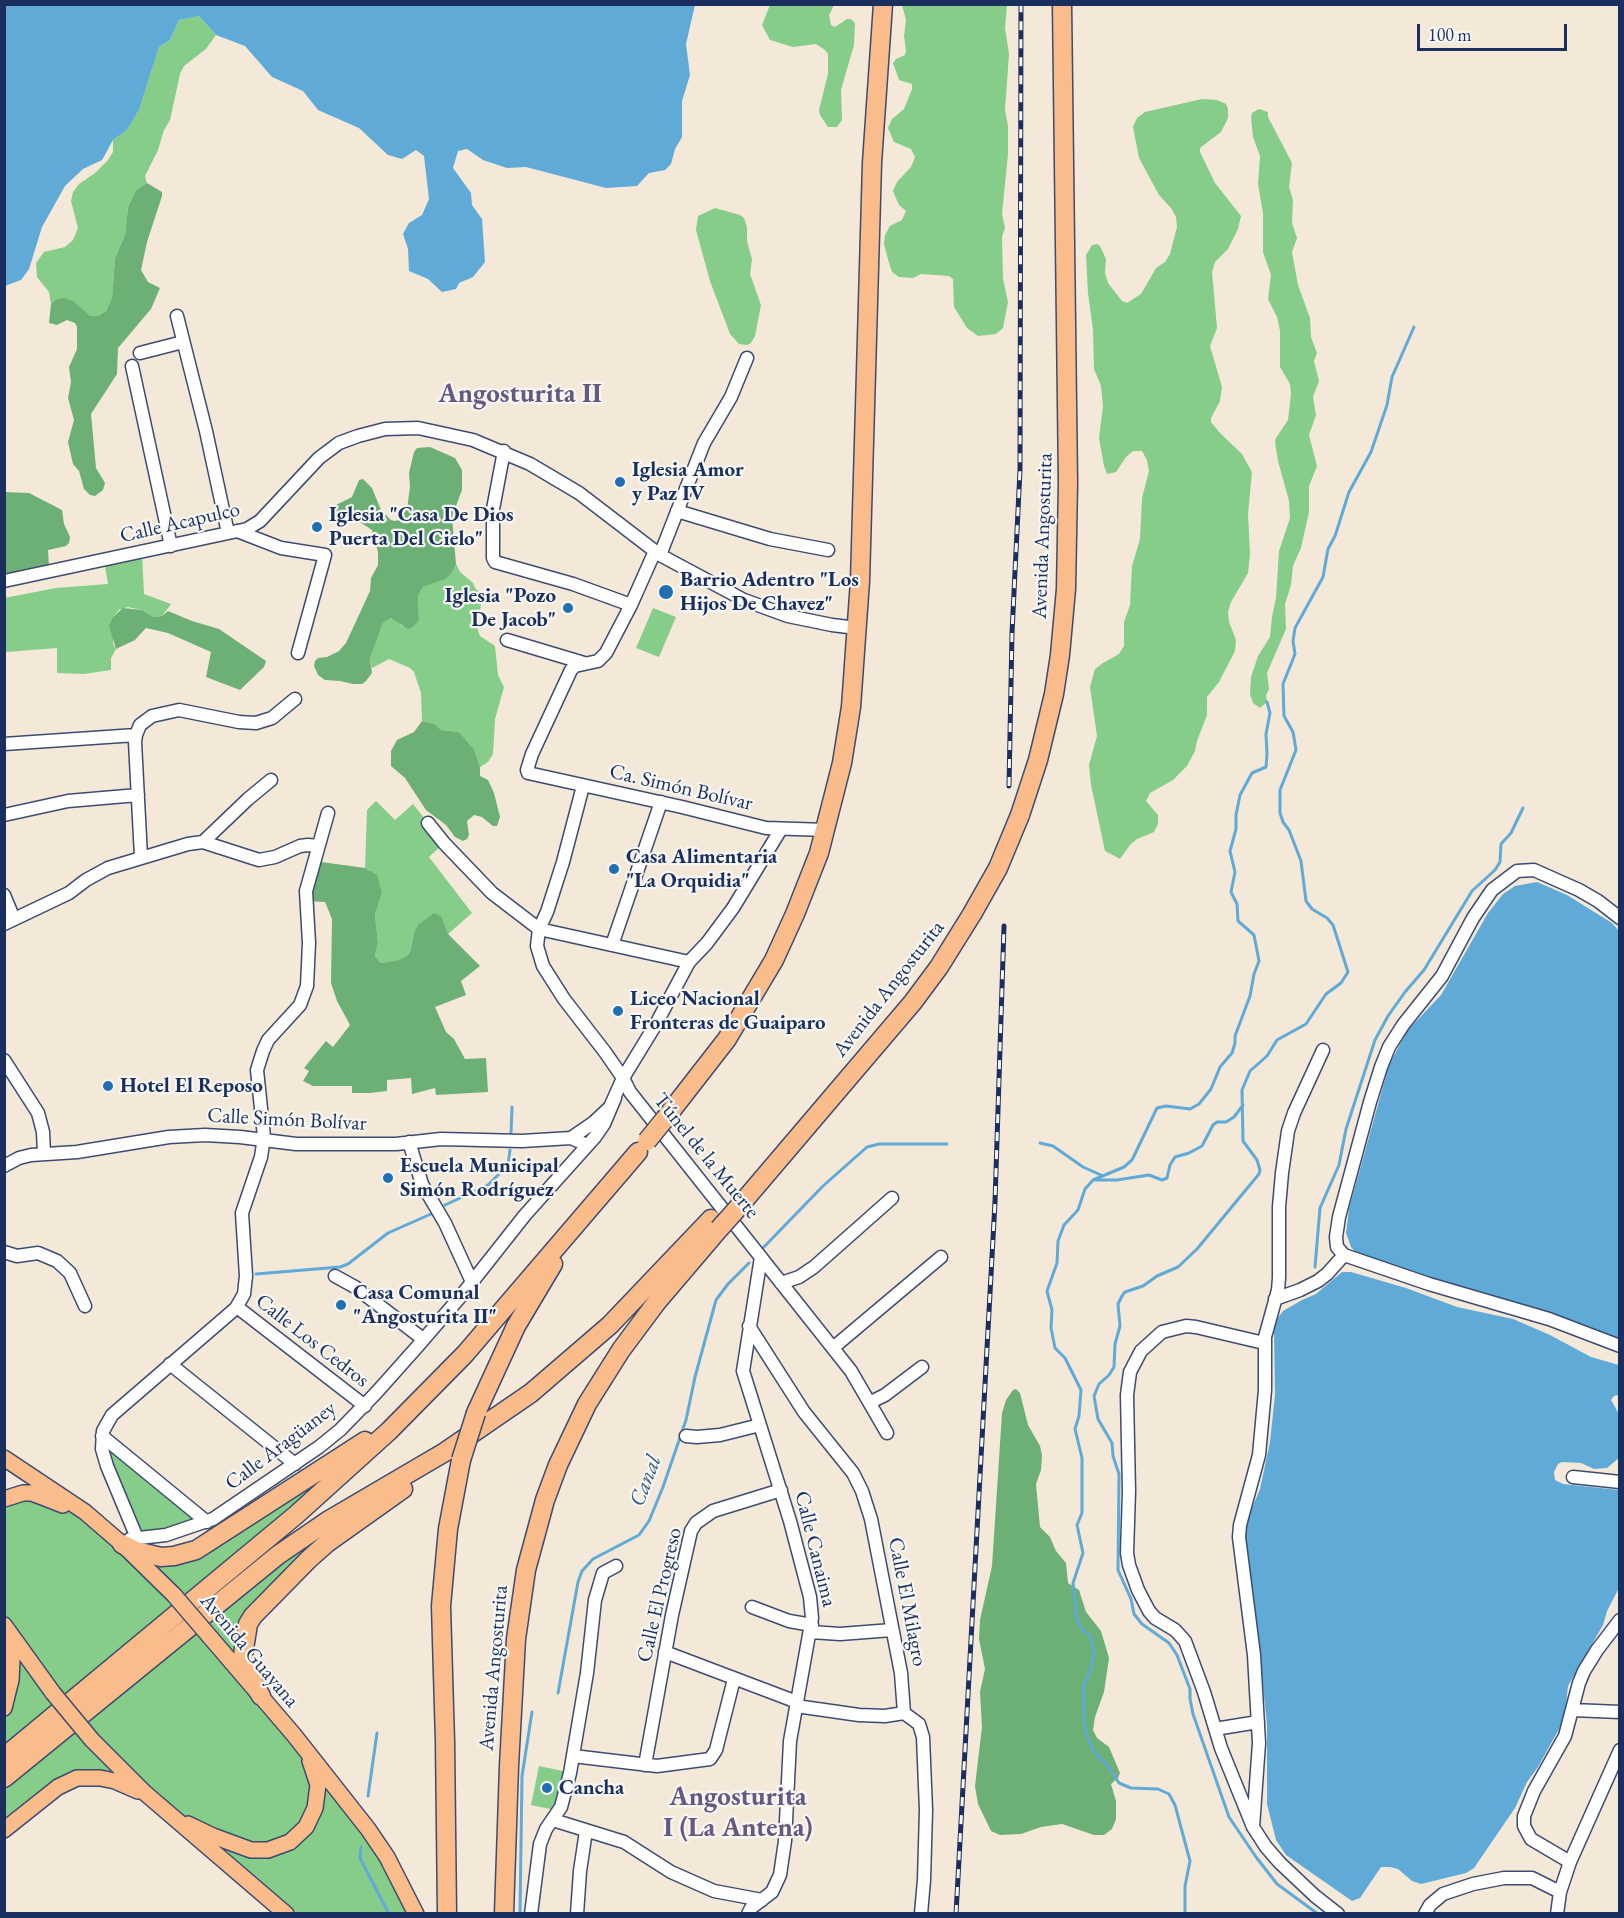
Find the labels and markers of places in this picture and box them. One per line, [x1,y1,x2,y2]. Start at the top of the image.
place label: Iglesia Amor y Paz IV [632,457,744,507]
marker: Iglesia Amor y Paz IV [613,475,627,489]
place label: Iglesia "Casa De Dios Puerta Del Cielo" [329,502,514,552]
marker: Iglesia "Casa De Dios Puerta Del Cielo" [310,520,324,534]
place label: Barrio Adentro "Los Hijos De Chavez" [680,567,859,617]
place label: Iglesia "Pozo De Jacob" [445,583,556,633]
marker: Barrio Adentro "Los Hijos De Chavez" [657,583,675,601]
marker: Iglesia "Pozo De Jacob" [561,601,575,615]
place label: Casa Alimentaria "La Orquidia" [626,844,777,894]
marker: Casa Alimentaria "La Orquidia" [607,862,621,876]
place label: Liceo Nacional Fronteras de Guaiparo [630,986,826,1036]
marker: Liceo Nacional Fronteras de Guaiparo [611,1004,625,1018]
place label: Hotel El Reposo [120,1073,263,1099]
marker: Hotel El Reposo [101,1079,115,1093]
place label: Escuela Municipal Simón Rodríguez [400,1153,559,1203]
marker: Escuela Municipal Simón Rodríguez [381,1171,395,1185]
place label: Casa Comunal "Angosturita II" [353,1280,497,1330]
marker: Casa Comunal "Angosturita II" [334,1298,348,1312]
place label: Cancha [559,1775,624,1801]
marker: Cancha [540,1781,554,1795]

